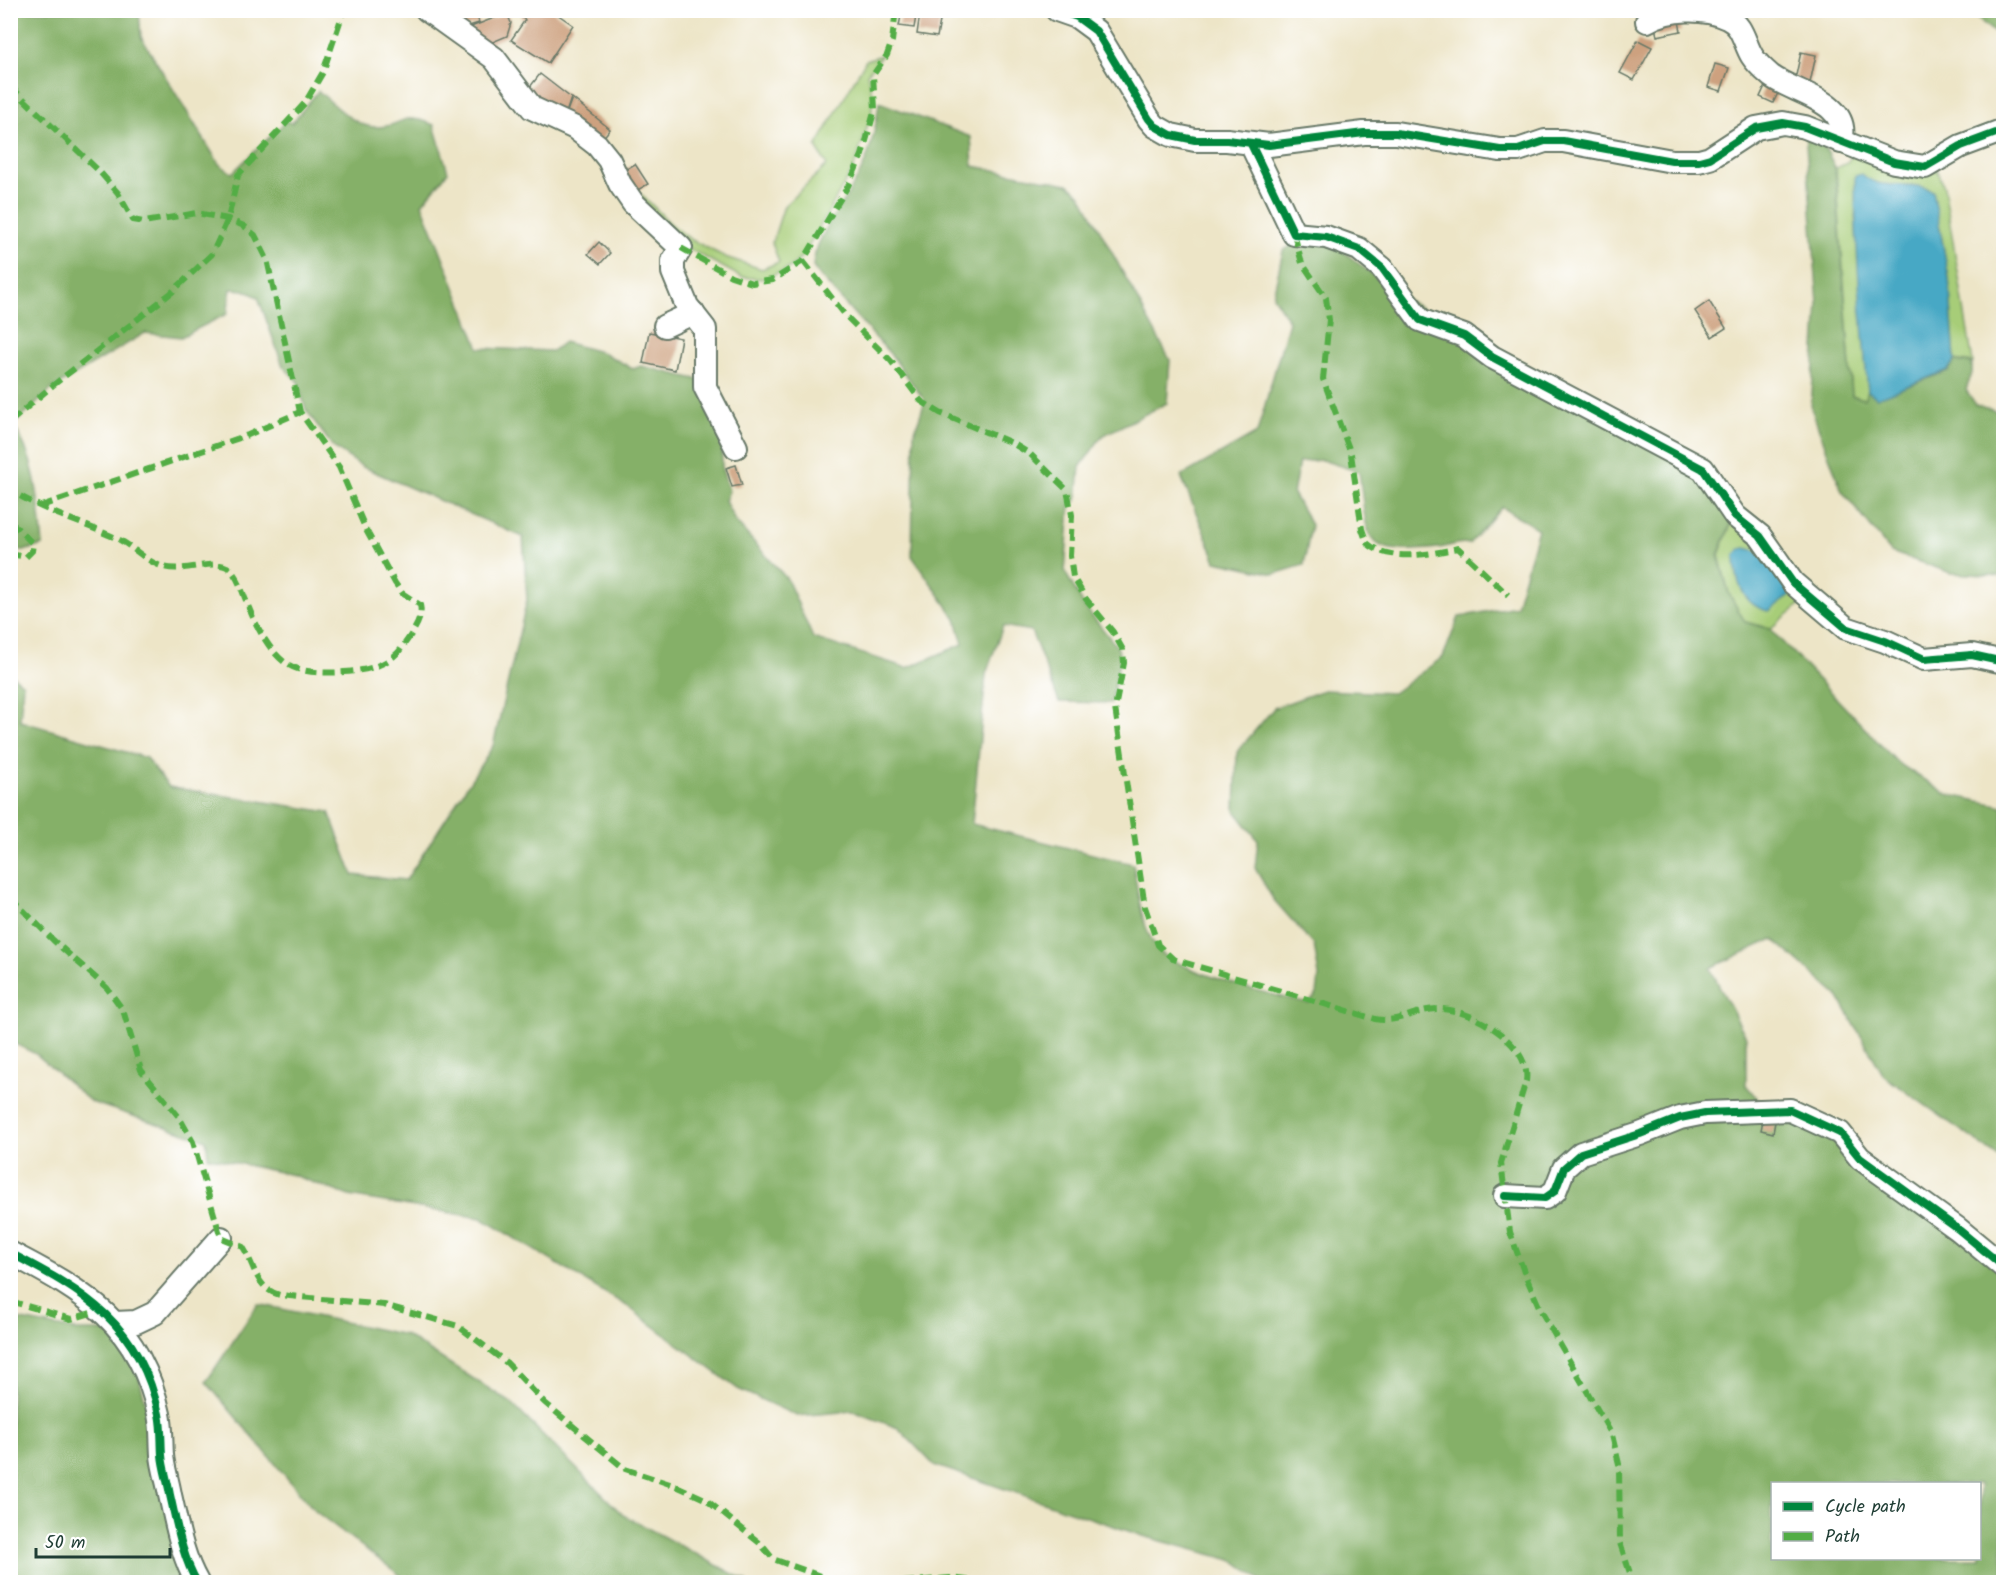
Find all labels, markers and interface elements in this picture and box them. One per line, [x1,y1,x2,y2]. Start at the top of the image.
legend [1771,1482,1981,1560]
text: Cycle path [1825,1493,1906,1522]
scale bar [36,1521,170,1559]
text: Path [1825,1523,1860,1552]
text: 50 m [45,1529,85,1558]

